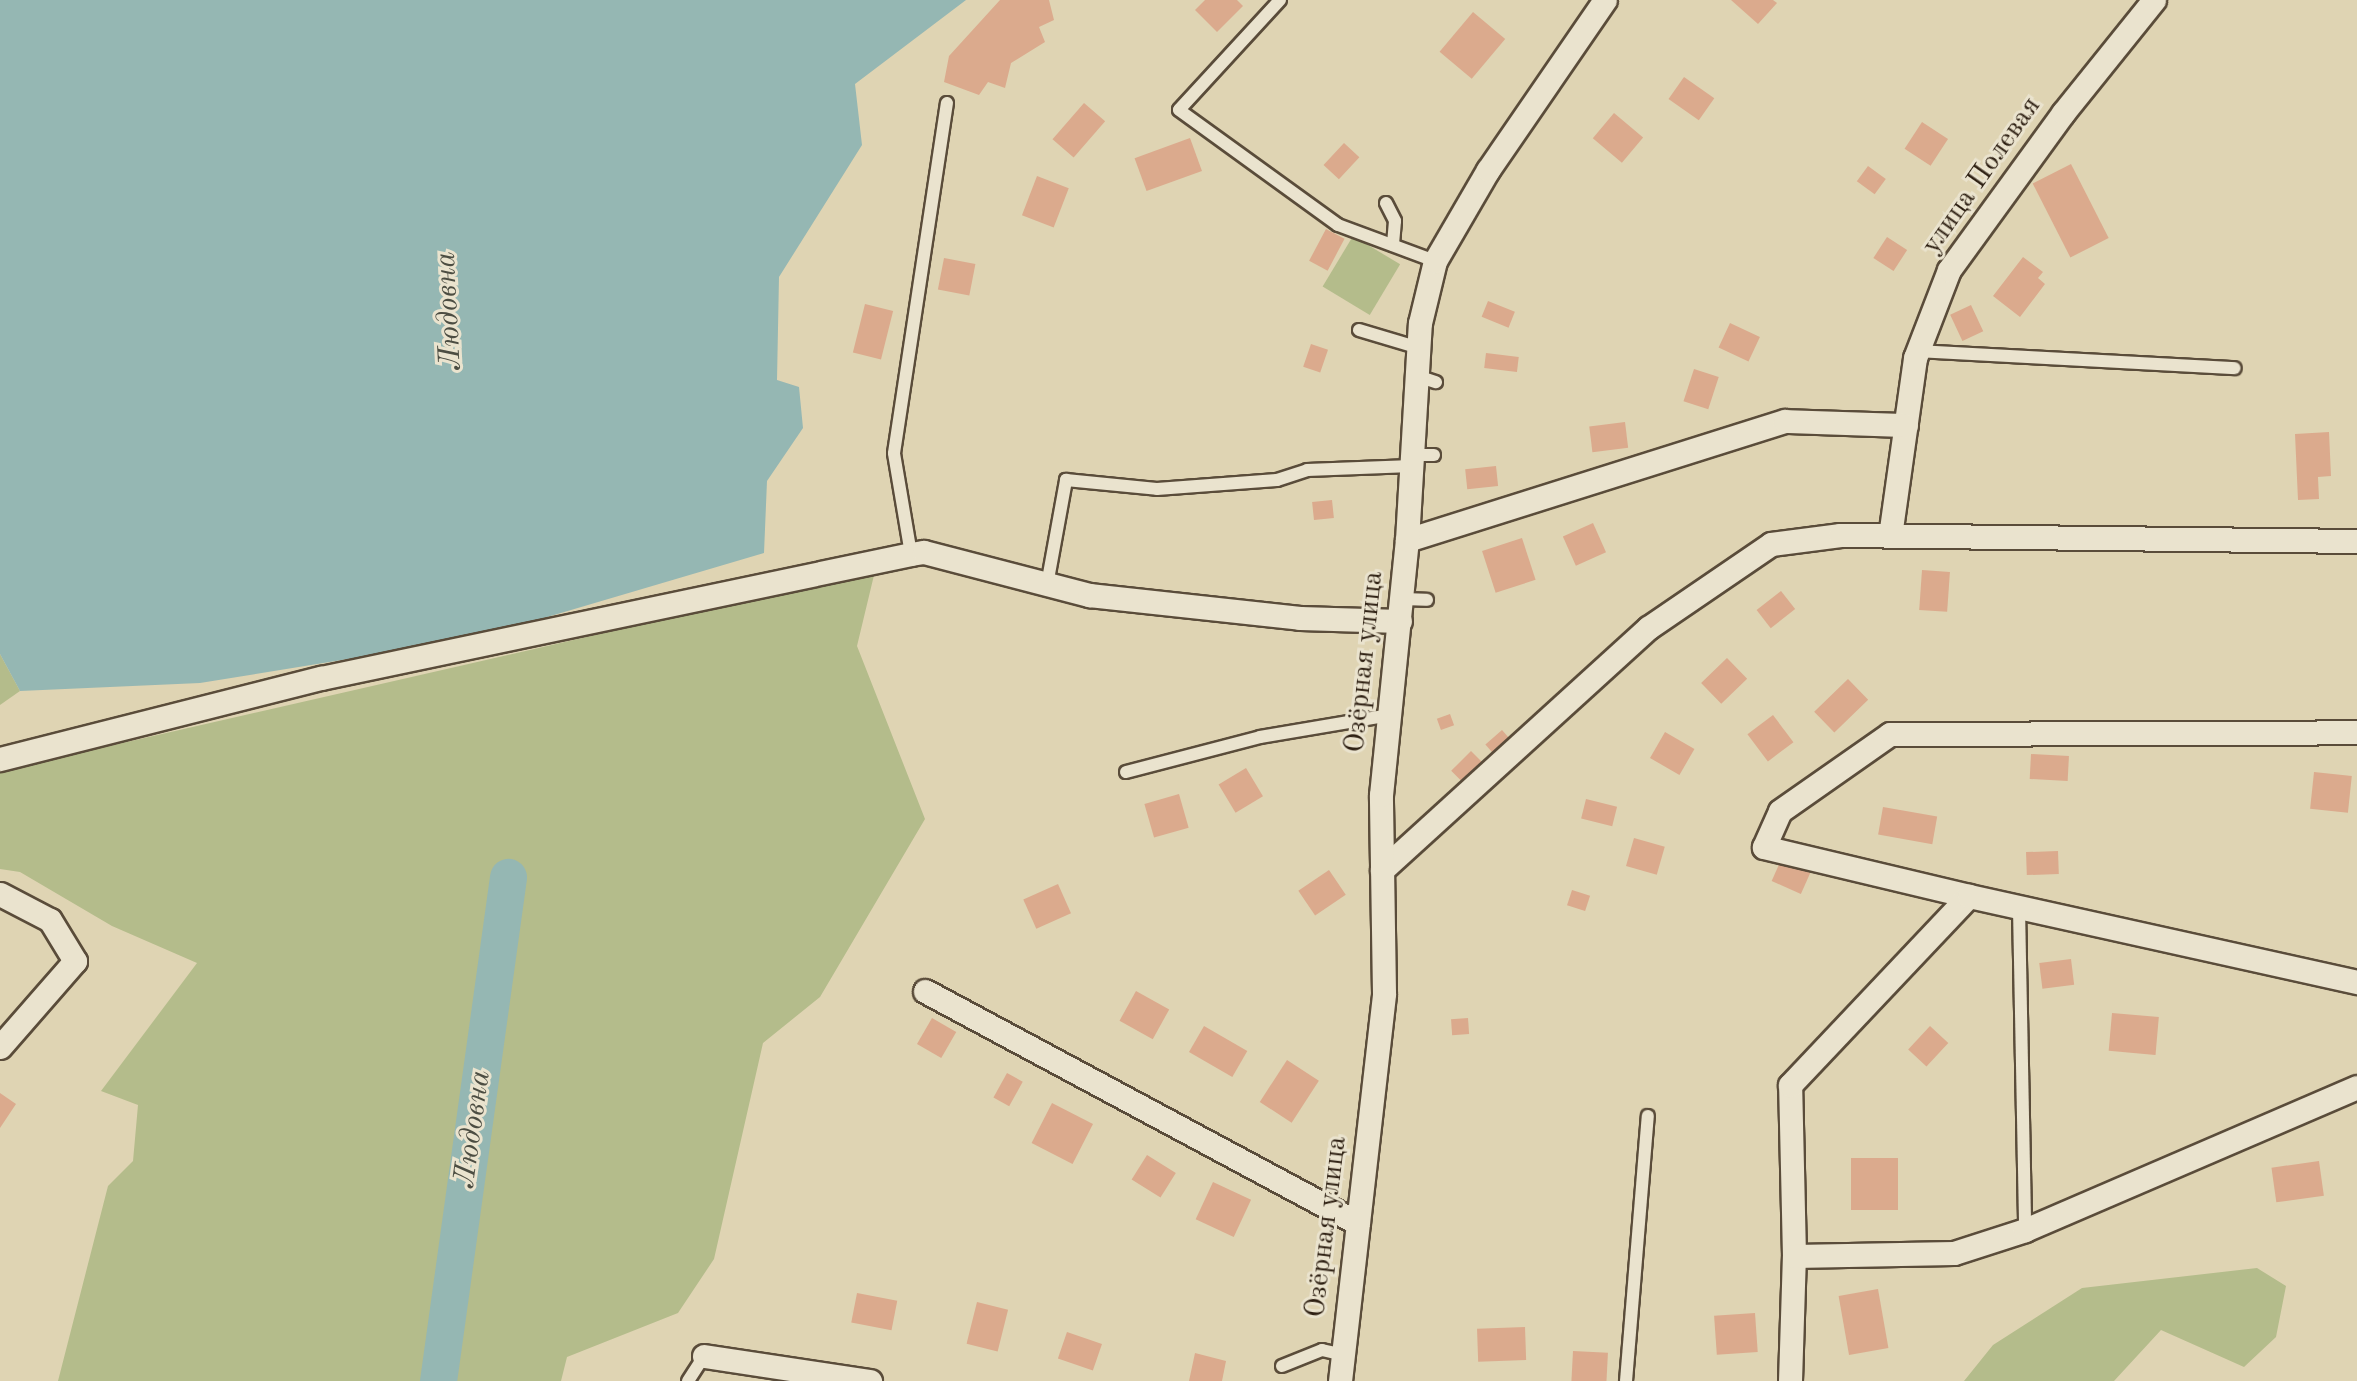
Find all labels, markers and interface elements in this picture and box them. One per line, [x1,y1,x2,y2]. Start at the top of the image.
street label: улица Полевая [1915,91,2049,261]
water label: Людовна [428,251,470,371]
street label: Озёрная улица [1339,570,1391,754]
water label: Людовна [447,1068,499,1190]
street label: Озёрная улица [1299,1134,1355,1320]

